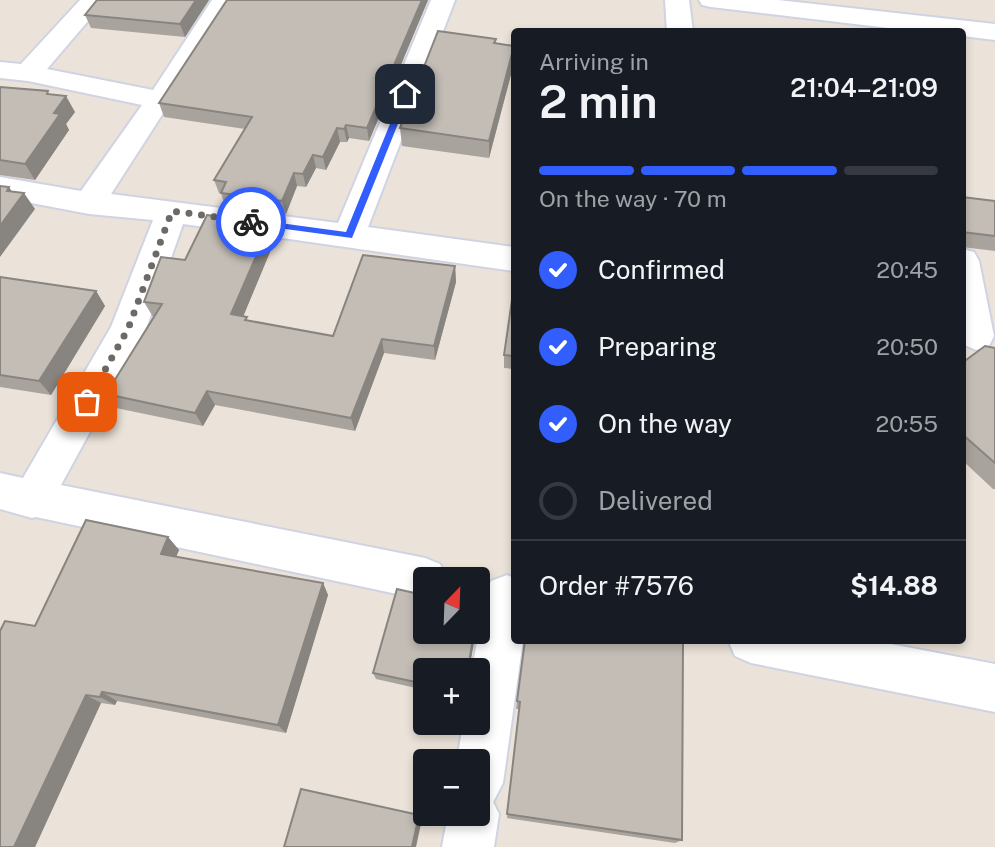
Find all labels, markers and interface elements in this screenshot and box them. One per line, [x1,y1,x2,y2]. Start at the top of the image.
text: Arriving in [539,48,649,75]
pin [375,64,435,124]
text: 21:04–21:09 [790,72,938,103]
text: 2 min [539,74,658,128]
icon: home [386,75,424,113]
text: On the way · 70 m [539,185,727,212]
courier [216,187,286,257]
icon: bike [232,203,270,241]
icon: check [539,251,577,289]
text: Confirmed [598,254,725,285]
text: 20:45 [876,256,938,283]
icon: check [539,328,577,366]
text: Preparing [598,331,717,362]
text: 20:50 [876,333,938,360]
pin [57,372,117,432]
icon: bag [68,383,106,421]
icon: check [539,405,577,443]
text: On the way [598,408,732,439]
text: 20:55 [876,410,938,437]
text: Delivered [598,485,713,516]
north arrow [413,567,490,644]
map controls [413,567,490,826]
text: Order #7576 [539,570,694,601]
text: $14.88 [850,570,938,601]
button: + [413,658,490,735]
button: − [413,749,490,826]

